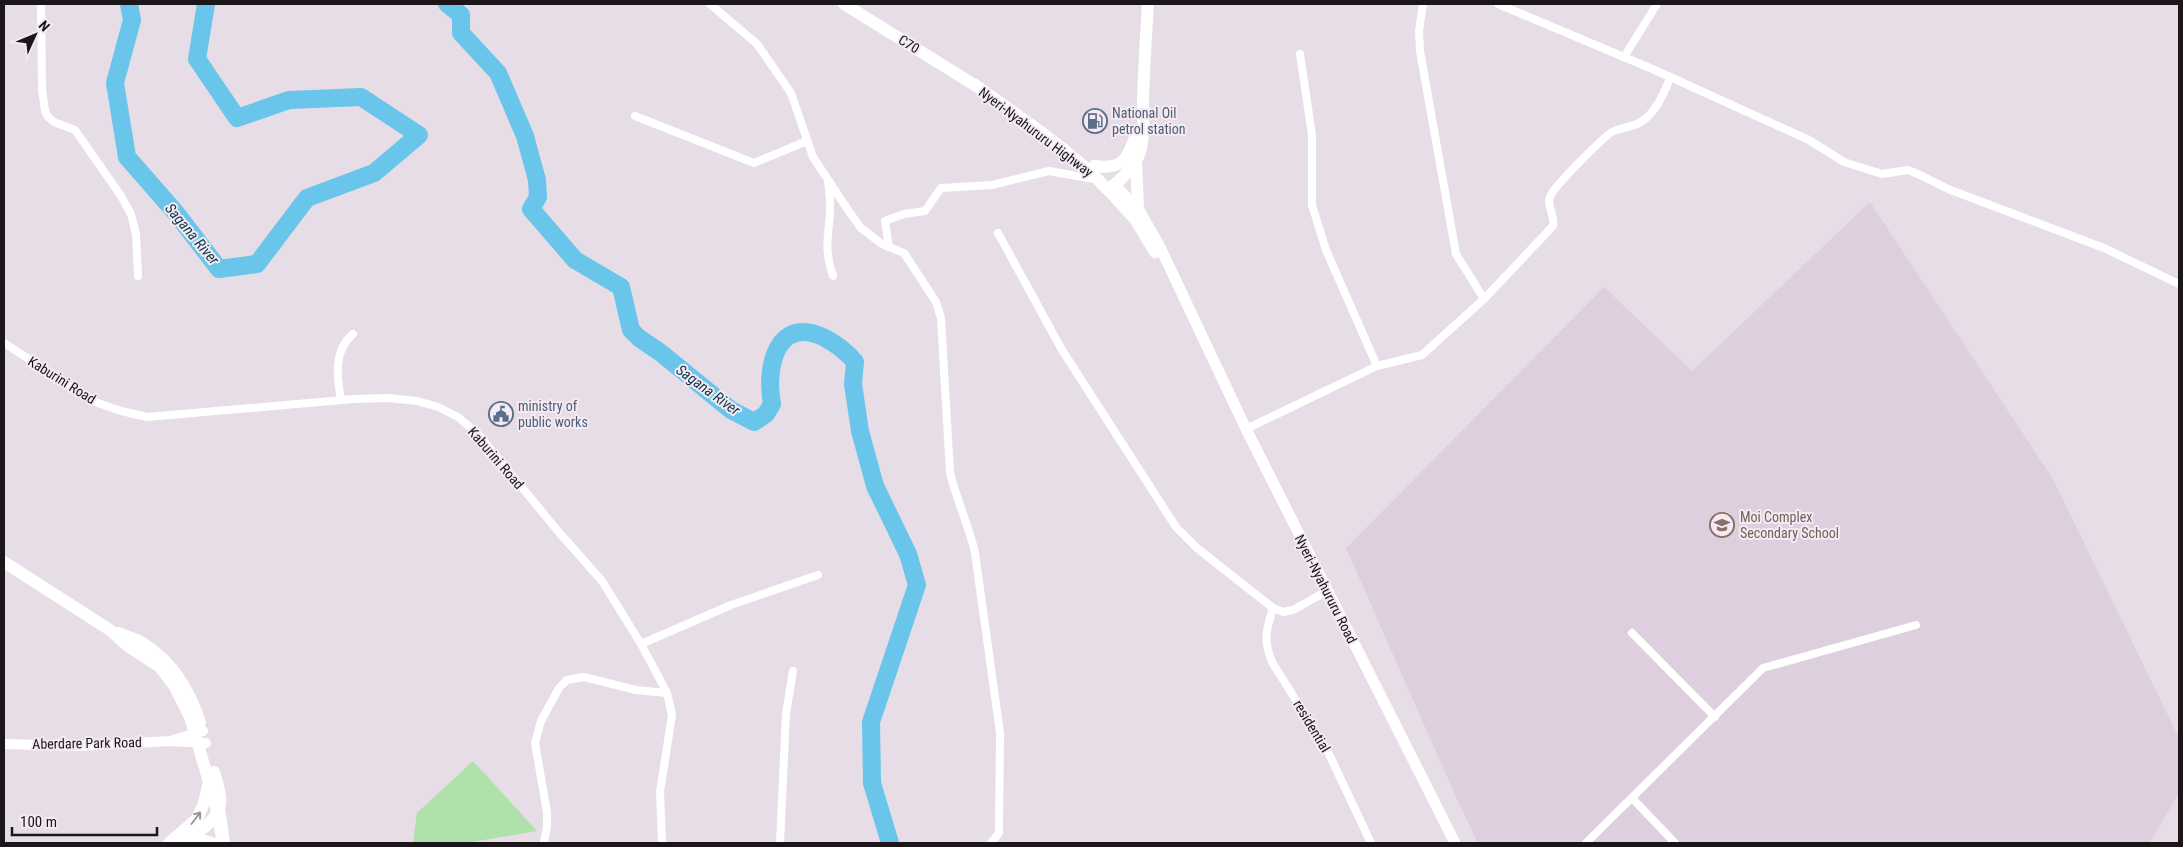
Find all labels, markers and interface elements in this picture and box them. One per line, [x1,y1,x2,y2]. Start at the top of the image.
north arrow [10,10,60,60]
text: N [36,17,53,35]
street label: C70 [896,31,923,57]
street label: Nyeri-Nyahururu Highway [976,84,1096,180]
place label: National Oil petrol station [1112,105,1186,137]
fuel station icon: National Oil petrol station [1082,108,1108,134]
water label: Sagana River [161,200,223,269]
street label: Kaburini Road [25,353,99,407]
water label: Sagana River [673,361,744,420]
place label: ministry of public works [518,398,588,430]
public building icon: ministry of public works [488,401,514,427]
street label: Kaburini Road [465,424,527,492]
place label: Moi Complex Secondary School [1740,509,1839,541]
school or university icon: Moi Complex Secondary School [1709,512,1735,538]
street label: Nyeri-Nyahururu Road [1292,532,1360,646]
street label: residential [1290,697,1334,755]
street label: Aberdare Park Road [32,734,142,752]
scale bar [12,804,158,836]
one-way arrow [191,811,202,824]
text: 100 m [20,813,57,831]

